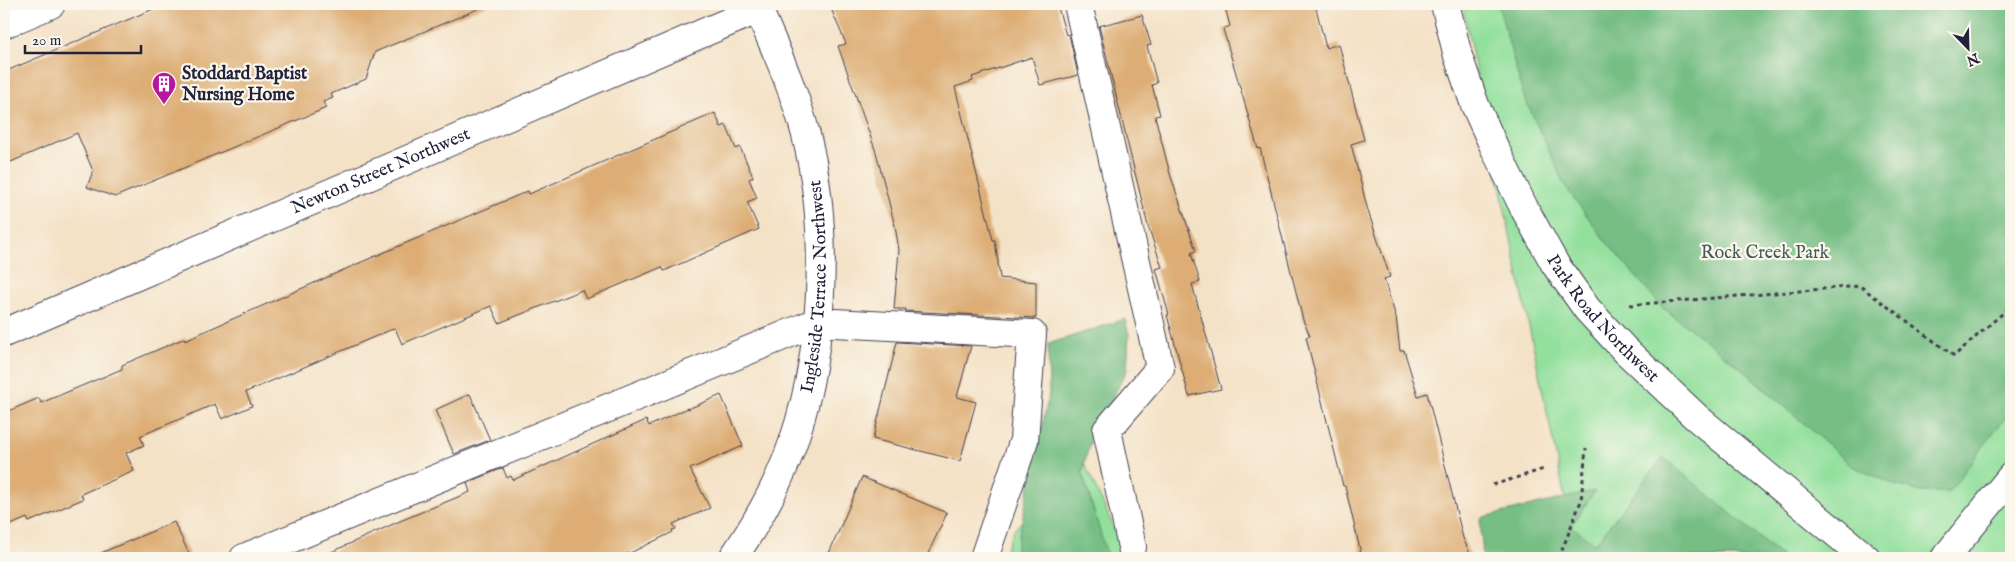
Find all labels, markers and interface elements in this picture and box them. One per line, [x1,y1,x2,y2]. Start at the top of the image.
scale bar [25,22,141,54]
north arrow [1942,22,1992,72]
text: 20 m [32,31,62,50]
text: N [1964,48,1983,70]
place label: Stoddard Baptist Nursing Home [181,63,308,107]
building icon: Stoddard Baptist Nursing Home [151,71,177,105]
street label: Newton Street Northwest [288,123,474,220]
street label: Ingleside Terrace Northwest [796,179,832,395]
park label: Rock Creek Park [1701,242,1830,265]
street label: Park Road Northwest [1541,251,1664,387]

